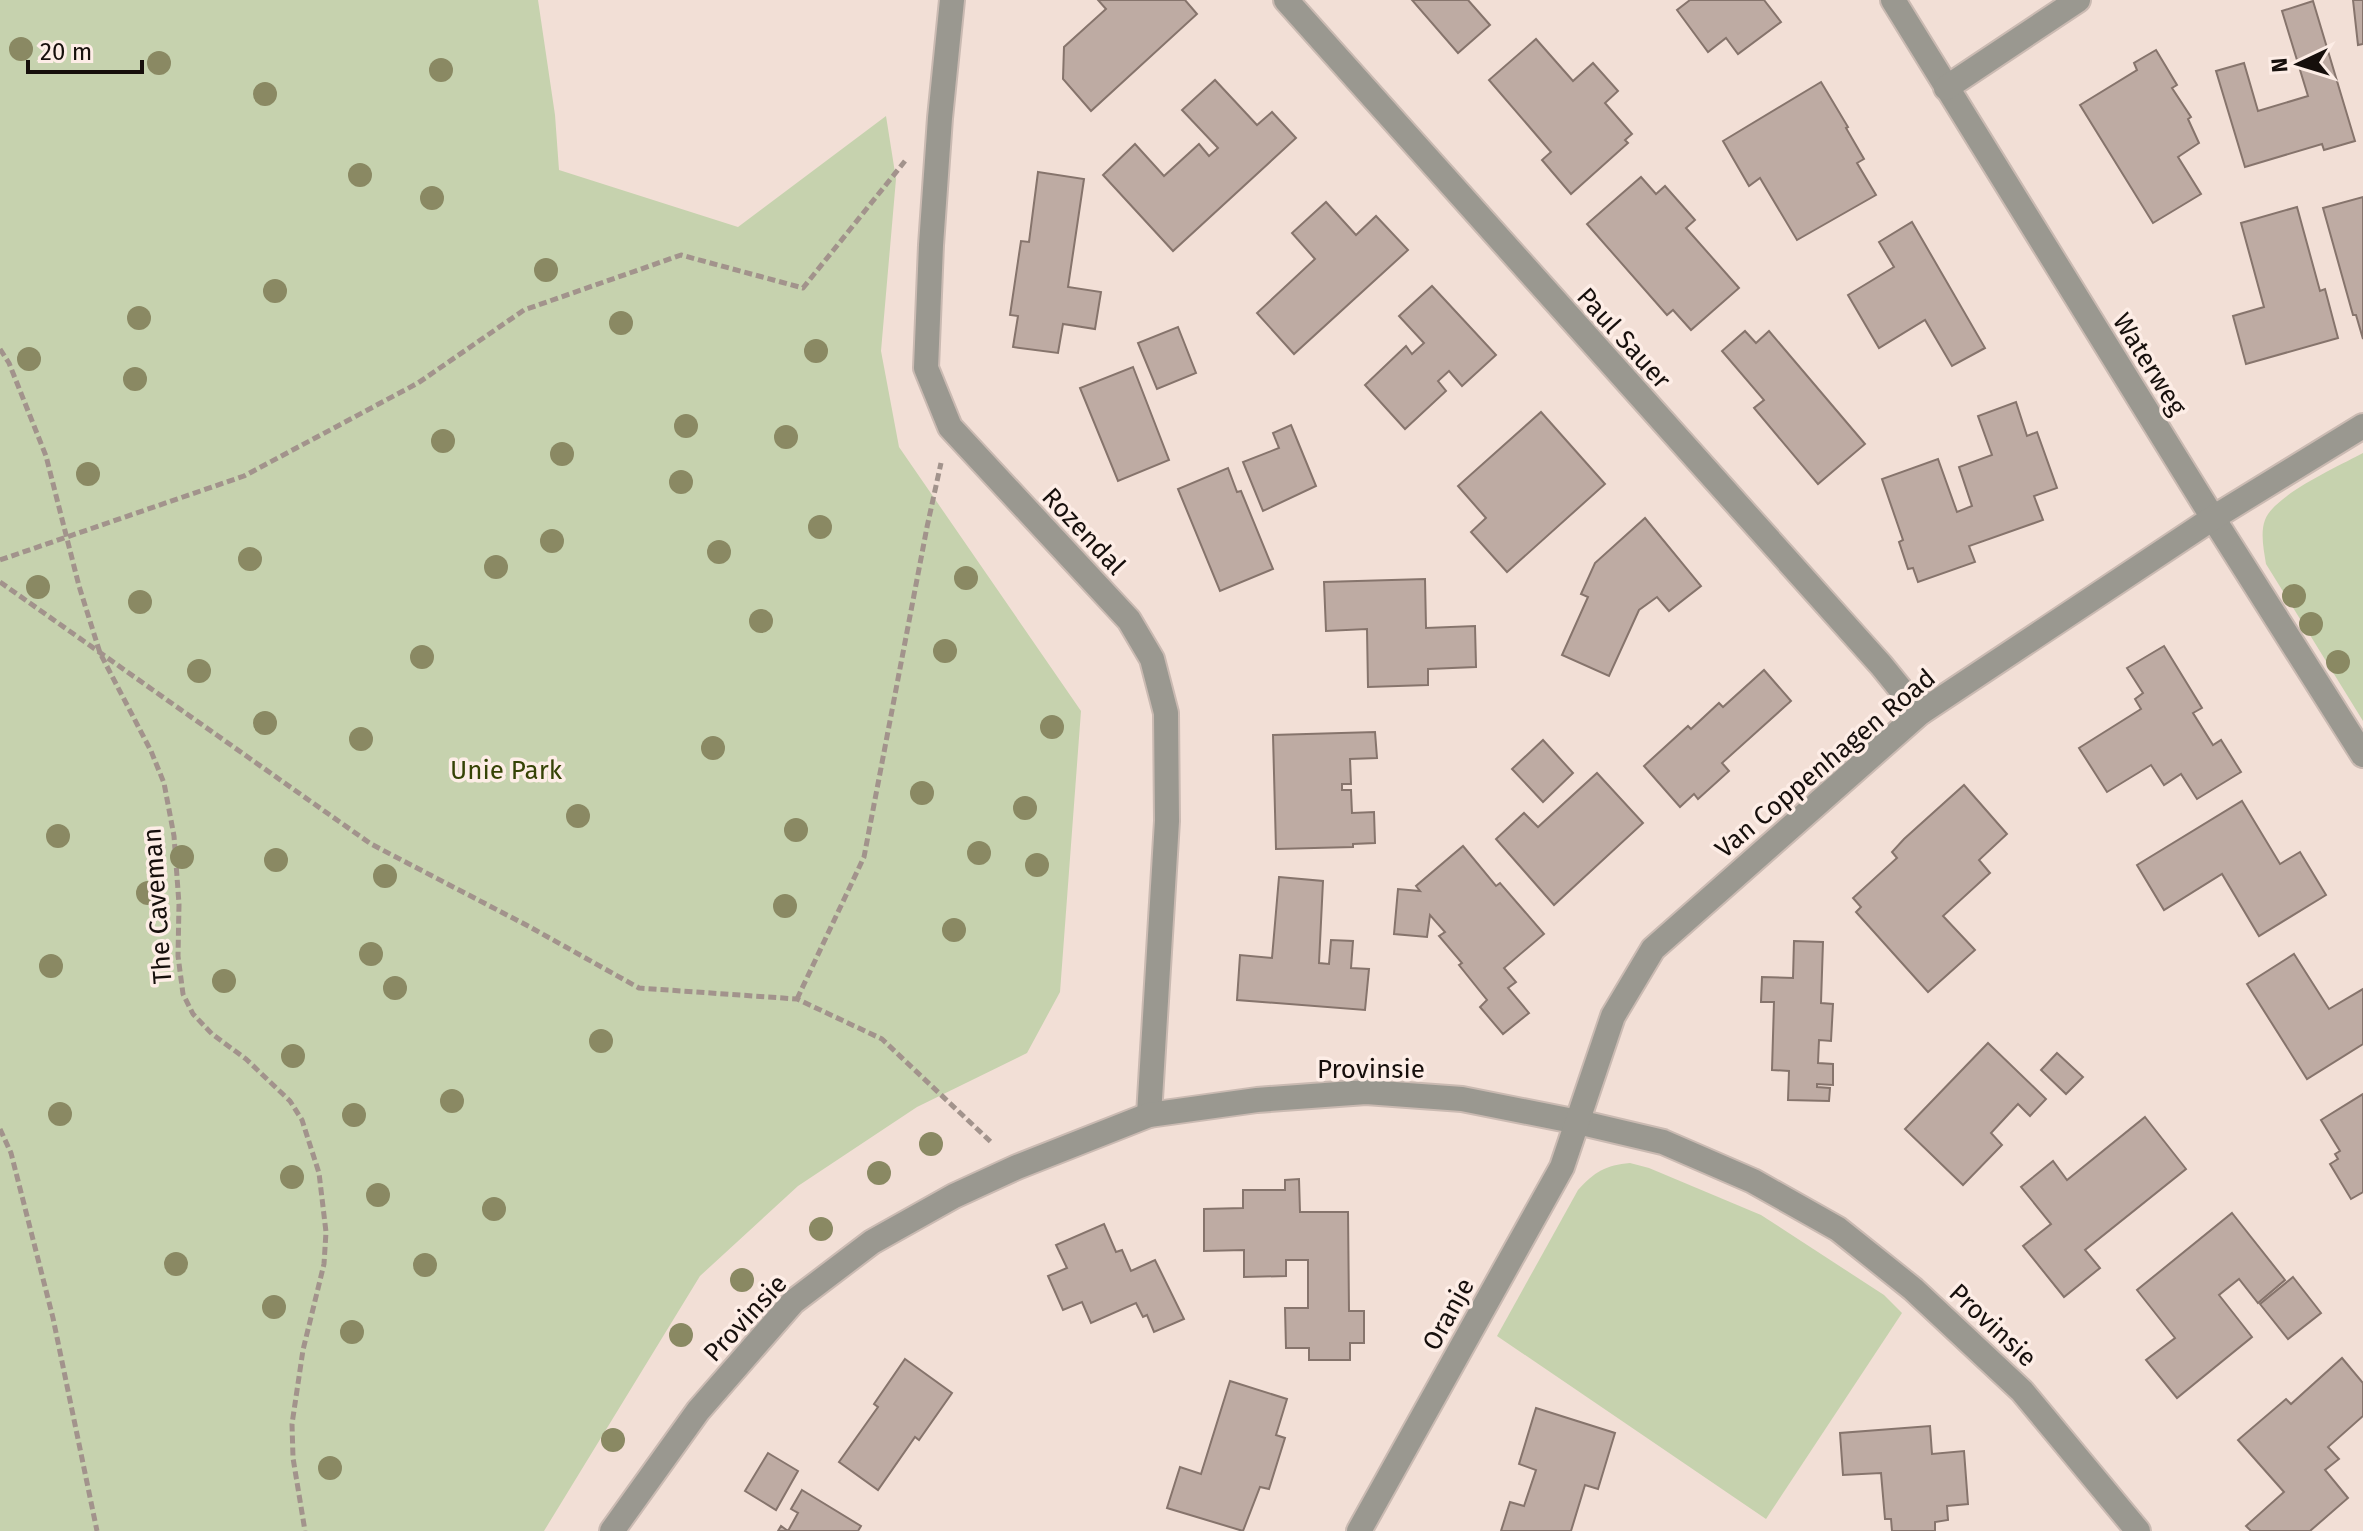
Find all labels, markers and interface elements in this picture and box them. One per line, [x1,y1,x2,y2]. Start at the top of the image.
scale bar [28,24,142,74]
north arrow [2259,24,2339,104]
text: 20 m [40,38,92,66]
text: N [2266,57,2294,74]
street label: Paul Sauer [1570,281,1677,395]
street label: Waterweg [2106,308,2193,421]
street label: Rozendal [1035,481,1132,582]
street label: Van Coppenhagen Road [1709,662,1942,865]
park label: Unie Park [450,755,563,786]
street label: The Caveman [137,827,178,985]
street label: Provinsie [1317,1054,1425,1085]
street label: Provinsie [697,1268,794,1368]
street label: Oranje [1416,1273,1481,1356]
street label: Provinsie [1943,1277,2043,1374]

